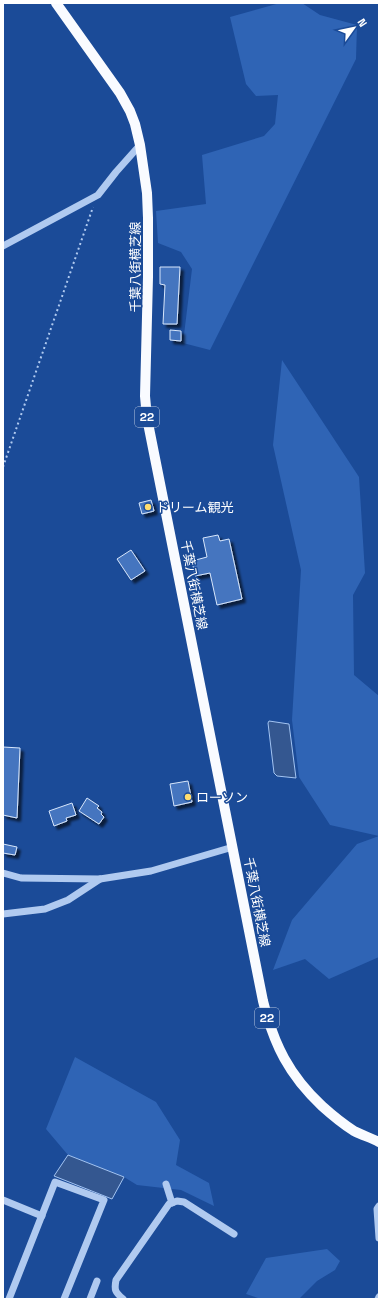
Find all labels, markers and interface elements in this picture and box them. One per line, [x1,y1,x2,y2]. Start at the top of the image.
north arrow [334,8,374,48]
text: N [355,16,370,29]
street label: 千葉八街横芝線 [127,221,144,313]
road number: 22 [135,407,159,427]
place label: ドリーム観光 [156,499,234,516]
marker: ドリーム観光 [143,502,153,512]
street label: 千葉八街横芝線 [177,539,211,631]
place label: ローソン [196,789,248,806]
marker: ローソン [183,792,193,802]
street label: 千葉八街横芝線 [240,856,274,948]
road number: 22 [255,1008,279,1028]

